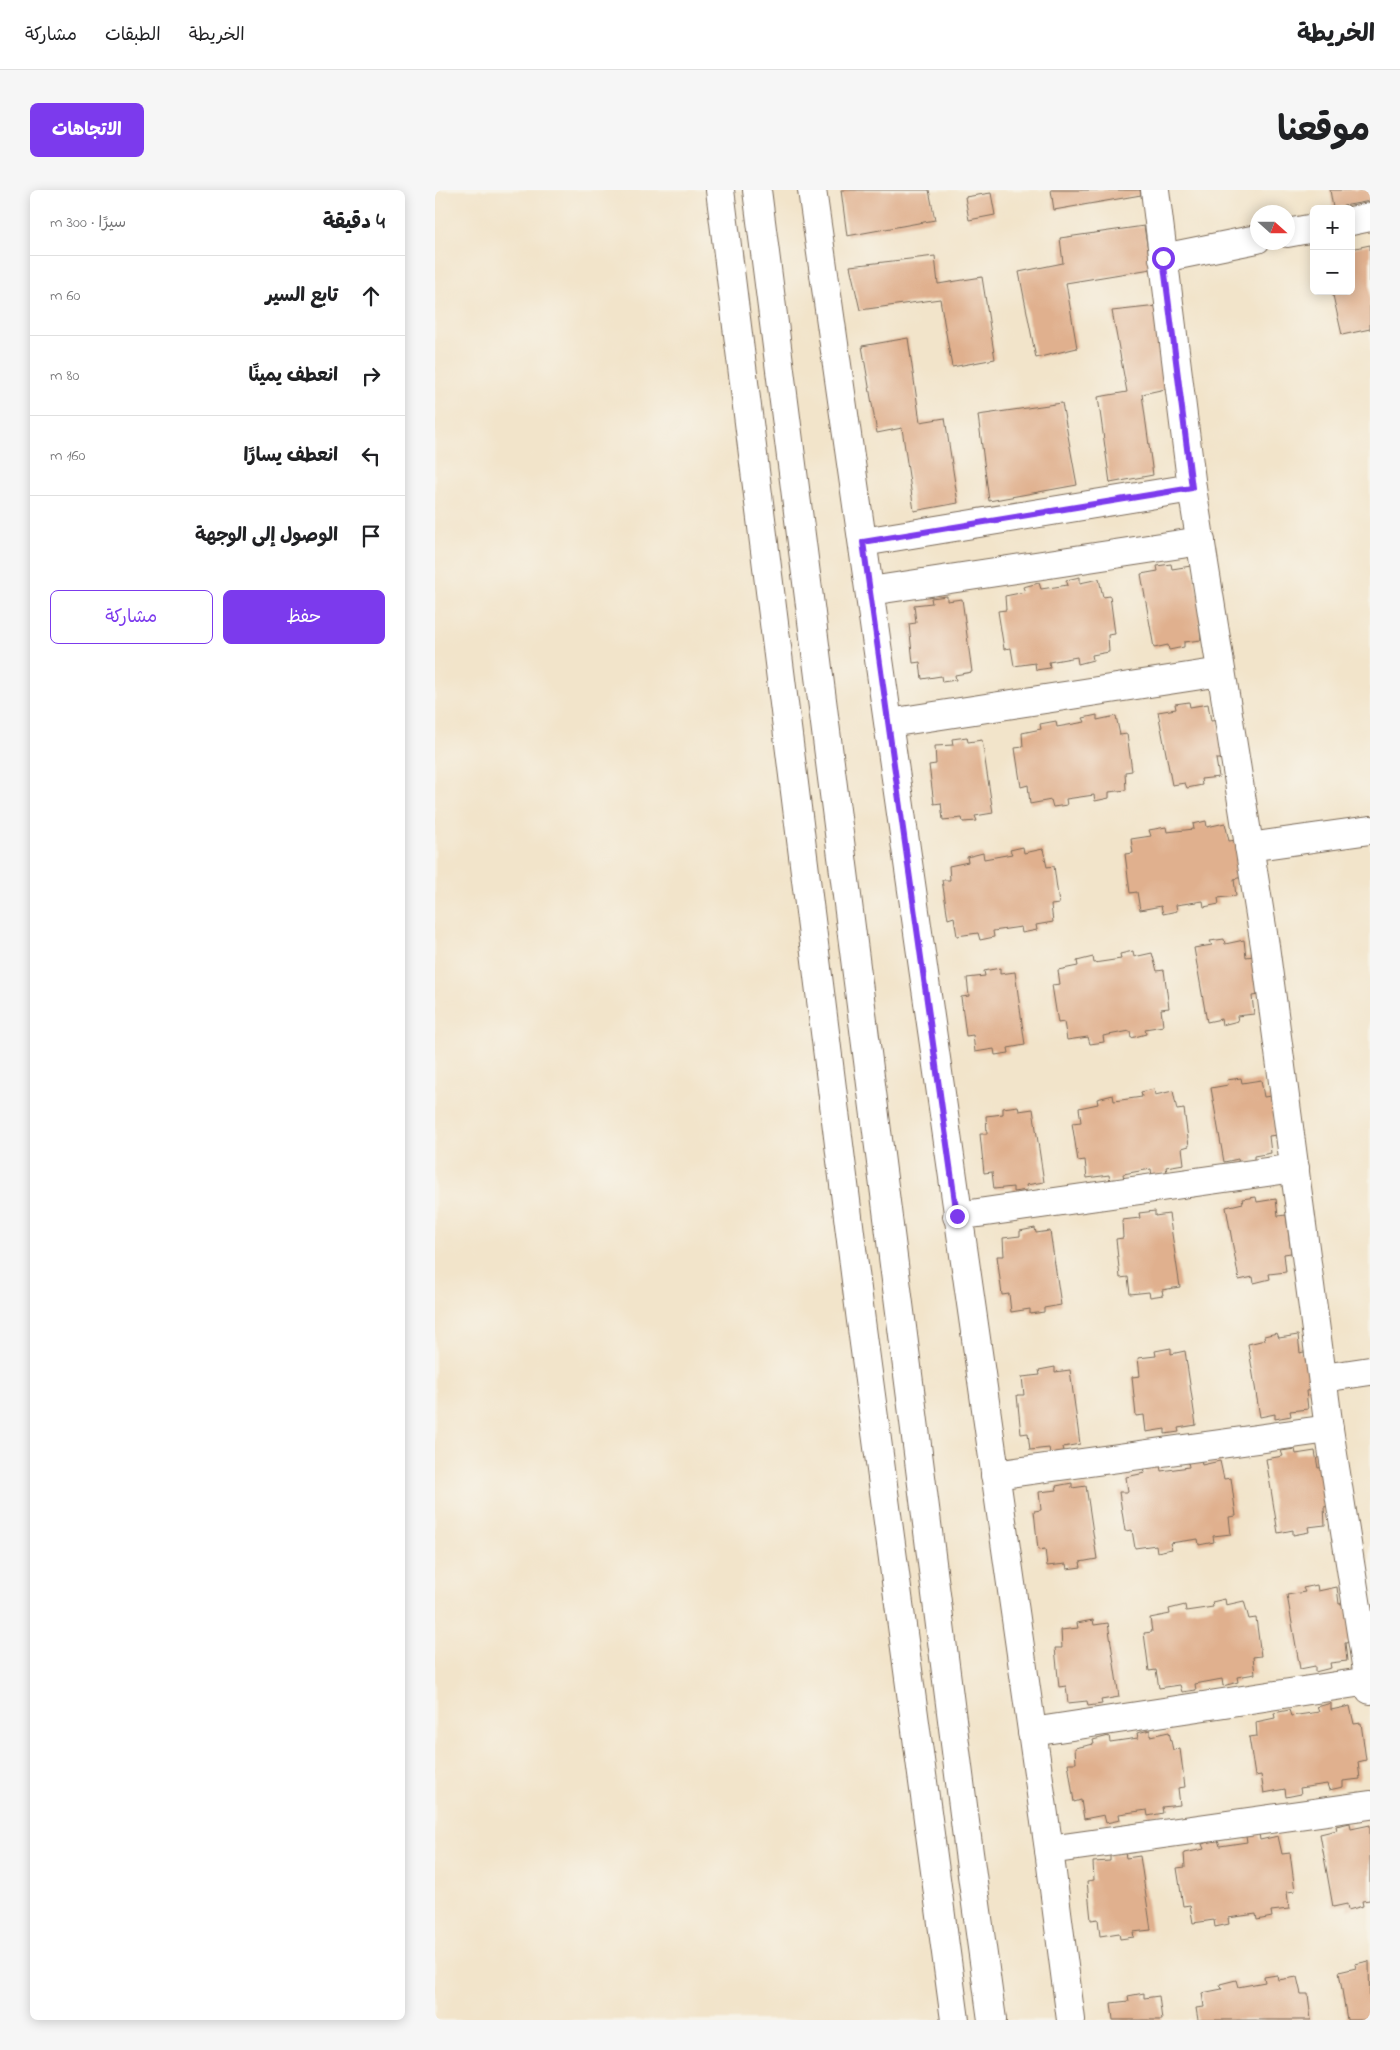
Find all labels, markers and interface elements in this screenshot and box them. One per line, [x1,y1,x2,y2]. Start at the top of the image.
text: الخريطة [1297,18,1375,53]
text: مشاركة [25,23,77,49]
text: الطبقات [105,23,161,49]
text: الخريطة [189,23,245,49]
button: الاتجاهات [30,103,144,157]
text: موقعنا [1277,106,1370,157]
north arrow [1250,205,1295,250]
map controls [1310,205,1355,295]
button: + [1310,205,1355,250]
text: 4 دقيقة [323,208,385,238]
text: سيرًا · 300 m [50,211,126,235]
route start [1152,247,1175,270]
button: − [1310,250,1355,295]
icon: ahead [357,282,385,310]
text: تابع السير [266,283,338,310]
text: 60 m [50,284,80,308]
icon: right [357,362,385,390]
text: انعطف يمينًا [248,363,338,390]
text: 80 m [50,364,79,388]
icon: left [357,442,385,470]
text: انعطف يسارًا [243,443,338,470]
text: 160 m [50,444,85,468]
icon: arrive [357,522,385,550]
text: الوصول إلى الوجهة [195,523,338,550]
button: مشاركة [50,590,213,644]
button: حفظ [223,590,385,644]
route end [946,1205,969,1228]

